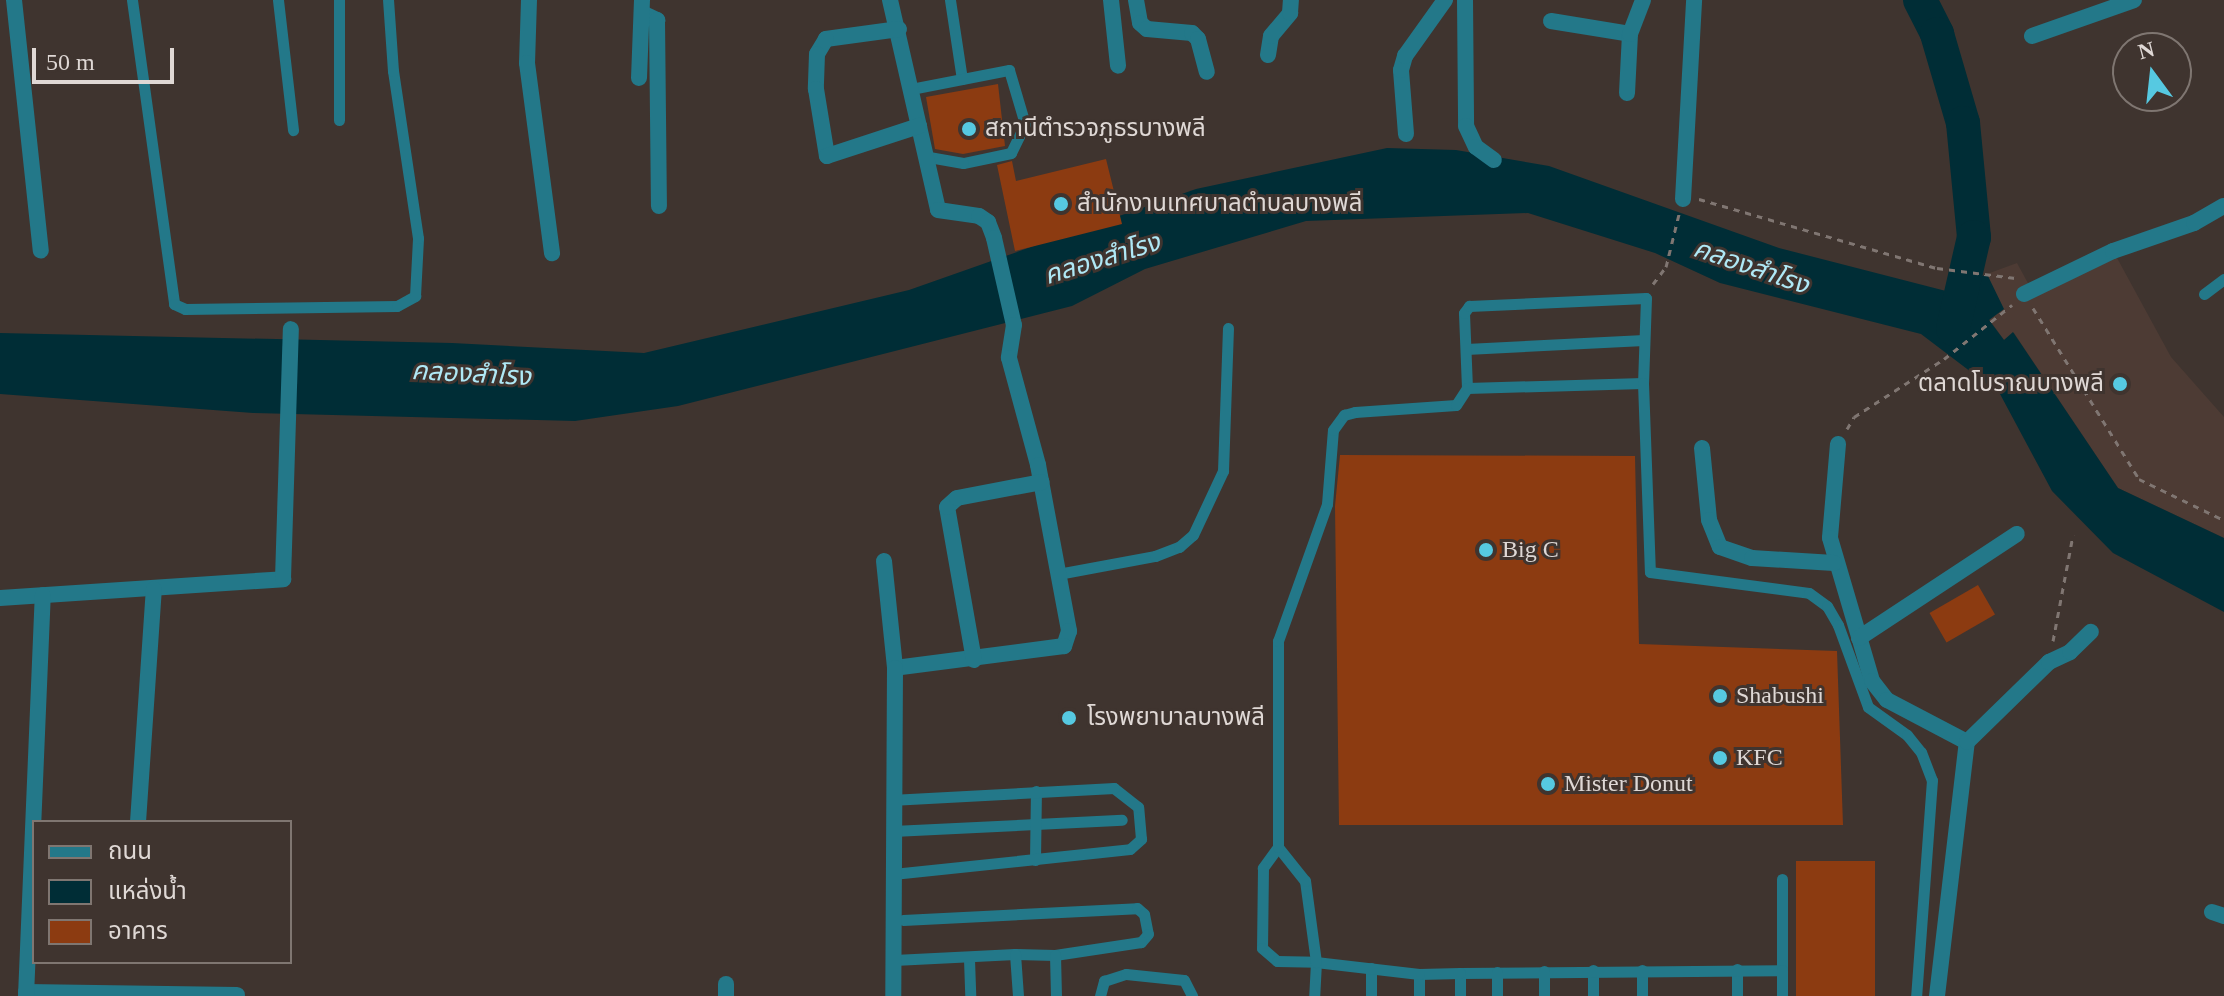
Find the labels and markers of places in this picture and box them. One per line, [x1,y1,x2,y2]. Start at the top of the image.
place label: สถานีตำรวจภูธรบางพลี [985,115,1206,143]
marker: สถานีตำรวจภูธรบางพลี [960,120,978,138]
place label: สำนักงานเทศบาลตำบลบางพลี [1077,190,1362,218]
marker: สำนักงานเทศบาลตำบลบางพลี [1052,195,1070,213]
place label: ตลาดโบราณบางพลี [1918,370,2104,398]
marker: ตลาดโบราณบางพลี [2111,375,2129,393]
place label: Big C [1502,536,1559,564]
marker: Big C [1477,541,1495,559]
place label: Shabushi [1736,682,1824,710]
marker: Shabushi [1711,687,1729,705]
place label: โรงพยาบาลบางพลี [1087,704,1265,732]
marker: โรงพยาบาลบางพลี [1058,707,1080,729]
place label: KFC [1736,744,1783,772]
marker: KFC [1711,749,1729,767]
place label: Mister Donut [1564,770,1693,798]
marker: Mister Donut [1539,775,1557,793]

